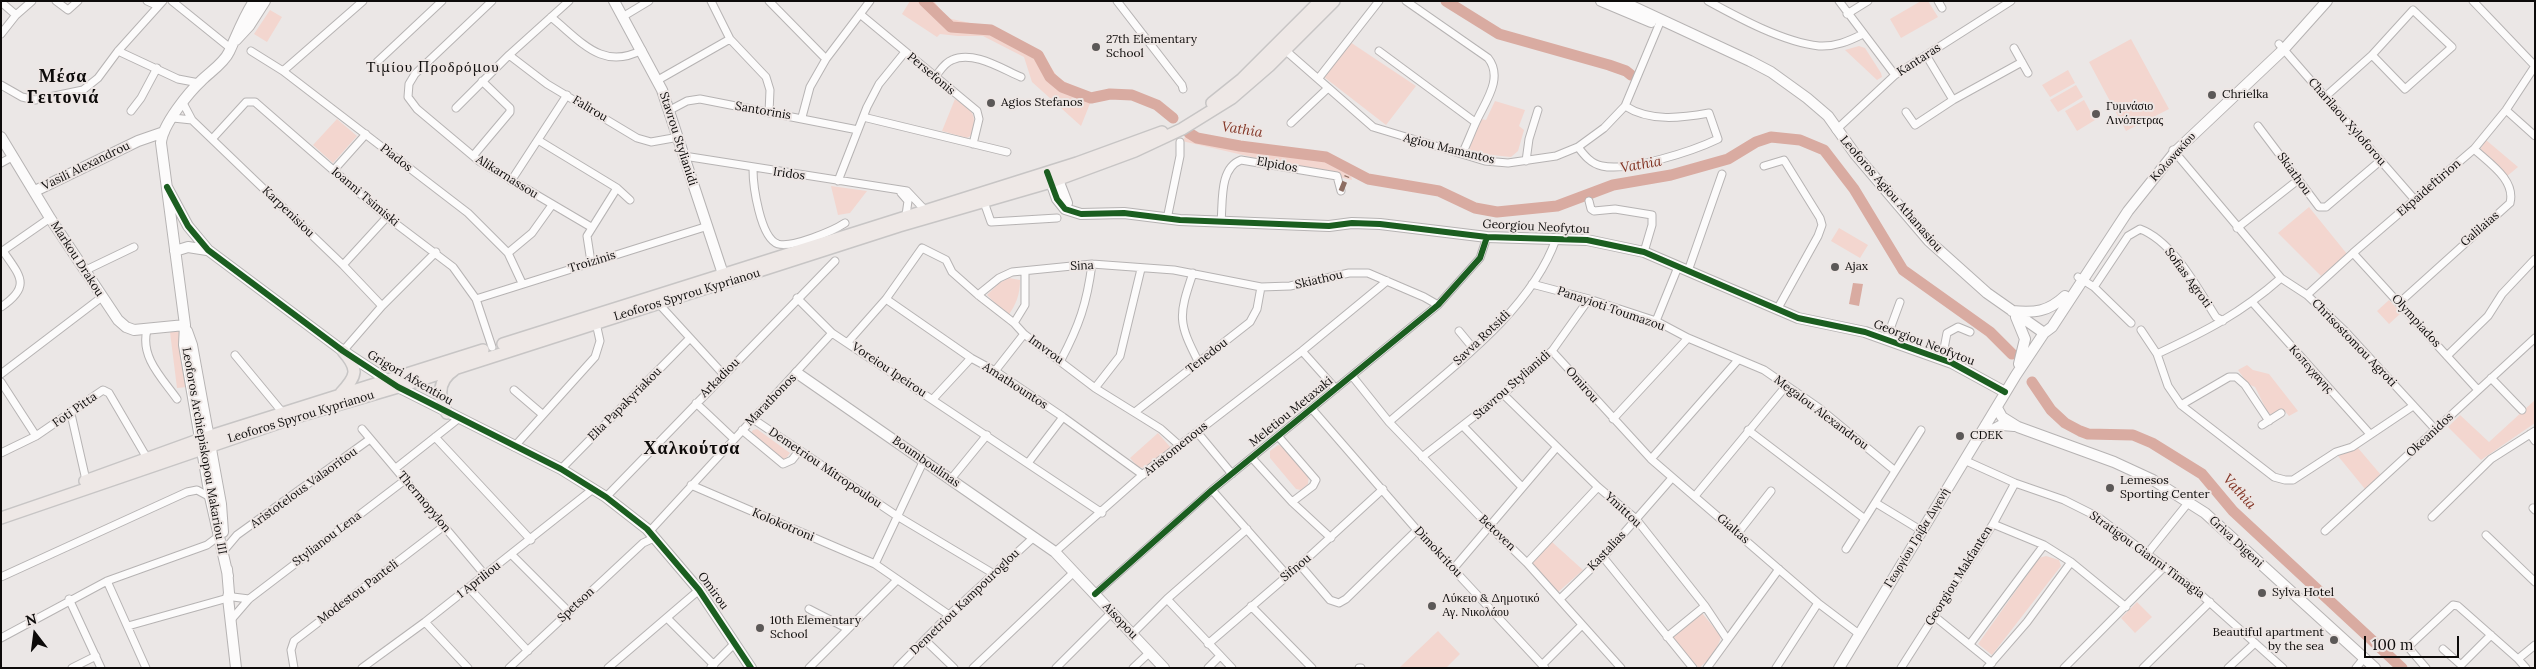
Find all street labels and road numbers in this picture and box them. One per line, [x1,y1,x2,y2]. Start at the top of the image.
street label: Kantaras [1894,41,1944,79]
street label: Persefonis [904,50,958,98]
street label: Charilaou Xyloforou [2305,75,2389,169]
street label: Stavrou Stylianidi [656,90,700,188]
street label: Falirou [570,93,610,125]
street label: Santorinis [734,99,792,123]
street label: Κολωνακίου [2147,129,2199,185]
street label: Agiou Mamantos [1402,131,1496,167]
street label: Leoforos Agiou Athanasiou [1837,133,1945,255]
street label: Vasili Alexandrou [40,138,132,194]
street label: Piados [377,141,415,175]
street label: Skiathou [2274,150,2314,198]
street label: Alikarnassou [473,152,541,202]
street label: Elpidos [1256,154,1298,176]
street label: Ekpaideftirion [2394,157,2464,219]
street label: Ioanni Tsimiski [328,165,402,229]
street label: Iridos [772,165,806,183]
street label: Karpenisiou [259,184,317,240]
street label: Galilaias [2458,208,2502,250]
street label: Georgiou Neofytou [1482,217,1590,237]
street label: Markou Drakou [47,219,107,299]
street label: Sofias Agroti [2161,245,2215,311]
street label: Troizinis [567,248,617,276]
street label: Sina [1070,258,1094,274]
street label: Leoforos Spyrou Kyprianou [612,266,762,324]
street label: Skiathou [1294,268,1344,292]
street label: Panayioti Toumazou [1555,284,1667,334]
street label: Olympiados [2388,292,2444,350]
street label: Chrisostomou Agroti [2308,296,2400,390]
street label: Savva Rotsidi [1451,307,1513,369]
street label: Georgiou Neofytou [1871,317,1977,369]
street label: Imvrou [1026,332,1066,368]
street label: Tenedou [1183,335,1231,377]
street label: Voreiou Ipeirou [849,340,929,400]
street label: Κοπεγχαγης [2286,342,2336,396]
street label: Leoforos Archiepiskopou Makariou III [179,346,229,556]
street label: Grigori Afxentiou [364,348,456,408]
street label: Stavrou Stylianidi [1470,348,1554,422]
street label: Arkadiou [697,355,743,401]
street label: Amathountos [980,360,1050,412]
street label: Elia Papakyriakou [585,364,665,444]
street label: Omirou [1562,364,1602,406]
street label: Marathonos [743,371,799,429]
street label: Megalou Alexandrou [1771,373,1871,453]
street label: Meletiou Metaxaki [1246,374,1336,450]
street label: Leoforos Spyrou Kyprianou [226,388,376,446]
street label: Foti Pitta [50,389,100,431]
street label: Okeanidos [2404,410,2456,460]
street label: Aristomenous [1141,419,1211,479]
street label: Demetriou Mitropoulou [766,425,884,511]
street label: Boumboulinas [889,433,963,491]
street label: Aristotelous Valaoritou [248,444,360,532]
street label: Thermopylon [394,469,454,535]
street label: Γεωργίου Γρίβα Διγενή [1881,485,1953,591]
street label: Ymittou [1602,489,1644,531]
street label: Kolokotroni [750,505,816,545]
street label: Stratigou Gianni Timagia [2087,508,2207,602]
street label: Stylianou Lena [290,509,364,569]
street label: Gialtas [1714,511,1752,547]
street label: Betoven [1476,512,1518,554]
street label: Griva Digeni [2206,513,2266,571]
street label: Georgiou Makfanten [1922,523,1996,629]
street label: Dimokritou [1411,524,1465,580]
street label: Kastalias [1585,528,1629,574]
street label: Demetriou Kampouroglou [907,546,1023,658]
street label: Sifnou [1278,551,1314,585]
street label: Modestou Panteli [315,557,401,627]
street label: 1 Apriliou [454,558,504,602]
street label: Omirou [695,569,731,613]
street label: Spetson [555,584,597,626]
street label: Aisopou [1099,600,1141,642]

